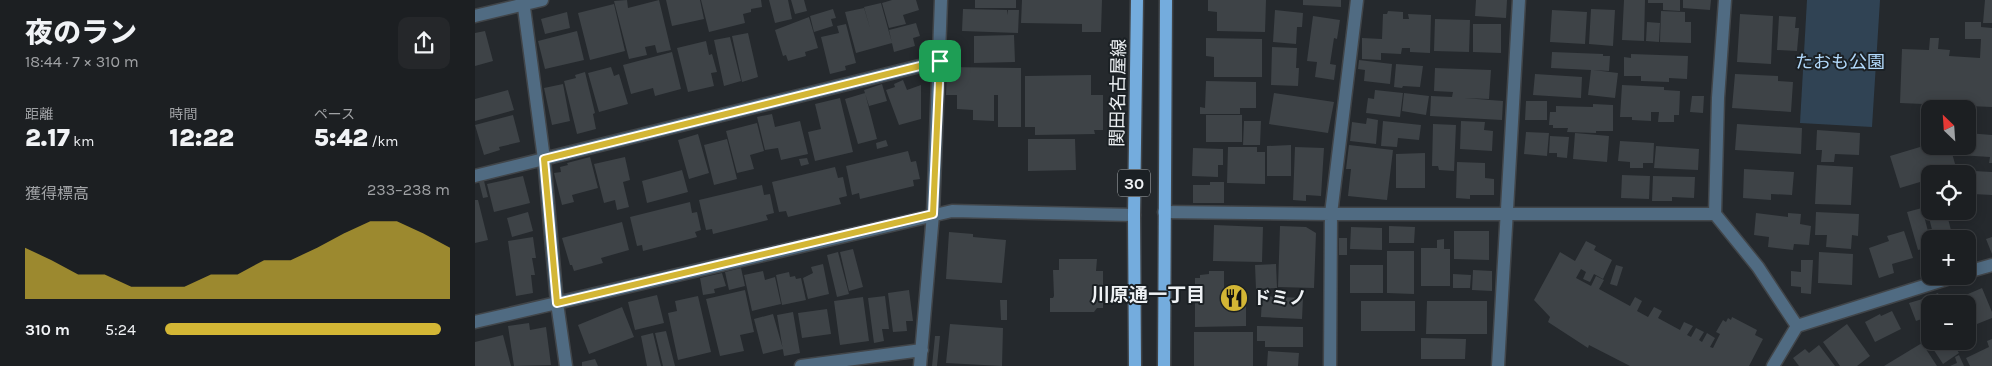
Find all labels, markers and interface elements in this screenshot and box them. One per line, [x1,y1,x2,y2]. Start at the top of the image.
text: 夜のラン [25,16,137,49]
button: share [398,17,450,69]
street label: 関田名古屋線 [1106,39,1130,147]
pin [919,40,961,82]
icon: arrive [926,47,954,75]
park label: たおも公園 [1795,51,1885,73]
text: 18:44 · 7 × 310 m [25,52,139,71]
north arrow [1921,100,1976,155]
map controls [1921,100,1976,350]
text: 距離 [25,106,53,123]
text: 時間 [169,106,197,123]
text: ペース [314,106,355,123]
text: 2.17 [25,123,70,152]
text: 12:22 [169,123,234,152]
text: 5:42 [314,123,368,152]
text: km [70,133,94,150]
text: /km [368,133,398,150]
button: locate [1921,165,1976,220]
road number: 30 [1118,170,1150,197]
text: 233–238 m [367,180,450,199]
text: 獲得標高 [25,184,89,203]
button: + [1921,230,1976,285]
restaurant icon: ドミノ [1219,283,1249,313]
district label: 川原通一丁目 [1091,284,1205,306]
place label: ドミノ [1253,287,1307,309]
button: − [1921,295,1976,350]
text: 310 m [25,320,70,339]
text: 5:24 [105,320,136,339]

